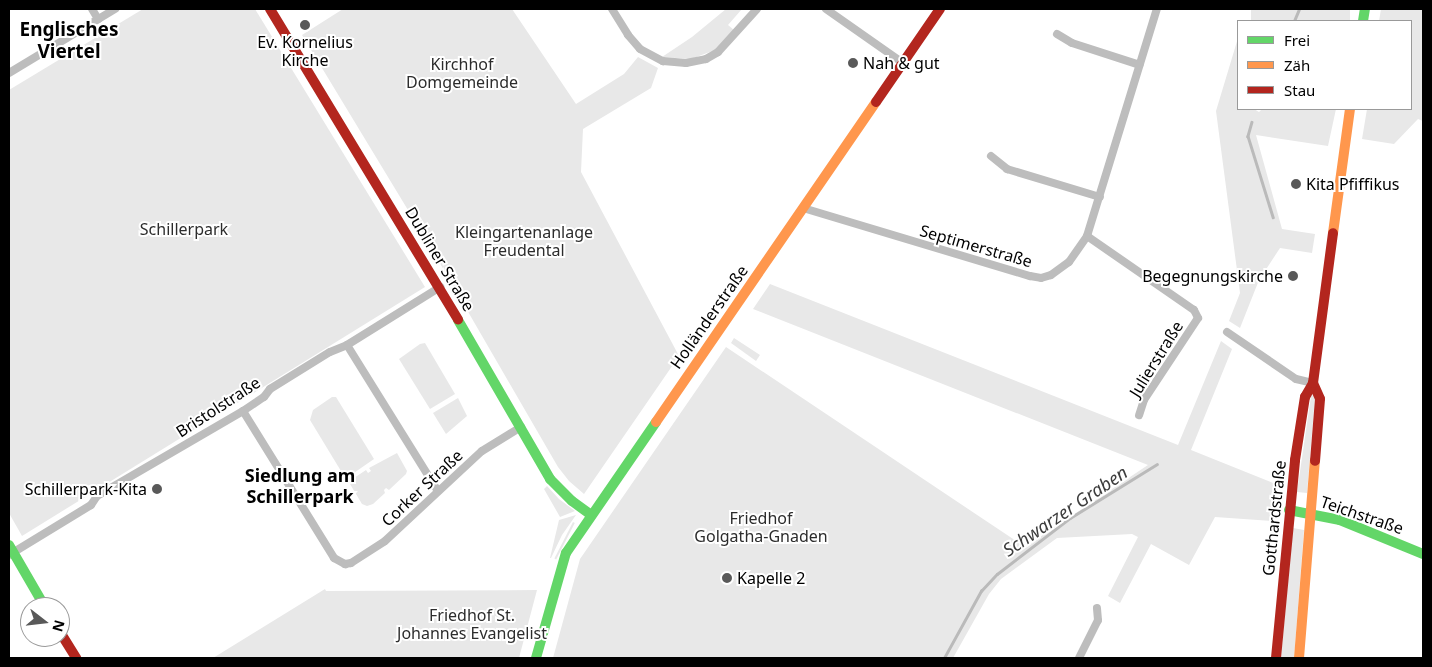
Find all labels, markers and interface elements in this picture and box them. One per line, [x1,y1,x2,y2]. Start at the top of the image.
district label: Englisches Viertel [20,19,118,63]
marker: Ev. Kornelius Kirche [299,19,311,31]
legend [1237,20,1412,110]
text: Frei [1284,30,1310,50]
place label: Ev. Kornelius Kirche [257,32,353,70]
place label: Nah & gut [863,53,940,73]
park label: Kirchhof Domgemeinde [406,54,518,92]
text: Zäh [1284,55,1310,75]
marker: Nah & gut [847,57,859,69]
text: Stau [1284,80,1315,100]
place label: Kita Pfiffikus [1306,174,1399,194]
marker: Kita Pfiffikus [1290,178,1302,190]
street label: Dubliner Straße [401,203,479,315]
park label: Schillerpark [140,219,228,239]
street label: Septimerstraße [918,221,1034,271]
park label: Kleingartenanlage Freudental [455,222,593,260]
street label: Holländerstraße [666,262,752,372]
place label: Begegnungskirche [1142,266,1283,286]
marker: Begegnungskirche [1287,270,1299,282]
street label: Julierstraße [1125,317,1187,401]
street label: Bristolstraße [172,373,264,441]
street label: Corker Straße [378,446,466,530]
street label: Gotthardstraße [1258,459,1290,577]
water label: Schwarzer Graben [998,461,1132,561]
district label: Siedlung am Schillerpark [245,465,355,508]
place label: Schillerpark-Kita [25,479,147,499]
marker: Schillerpark-Kita [151,483,163,495]
street label: Teichstraße [1318,492,1406,538]
park label: Friedhof Golgatha-Gnaden [694,508,828,546]
place label: Kapelle 2 [737,568,805,588]
marker: Kapelle 2 [721,572,733,584]
north arrow [20,597,70,647]
park label: Friedhof St. Johannes Evangelist [397,605,547,643]
text: N [48,618,70,634]

